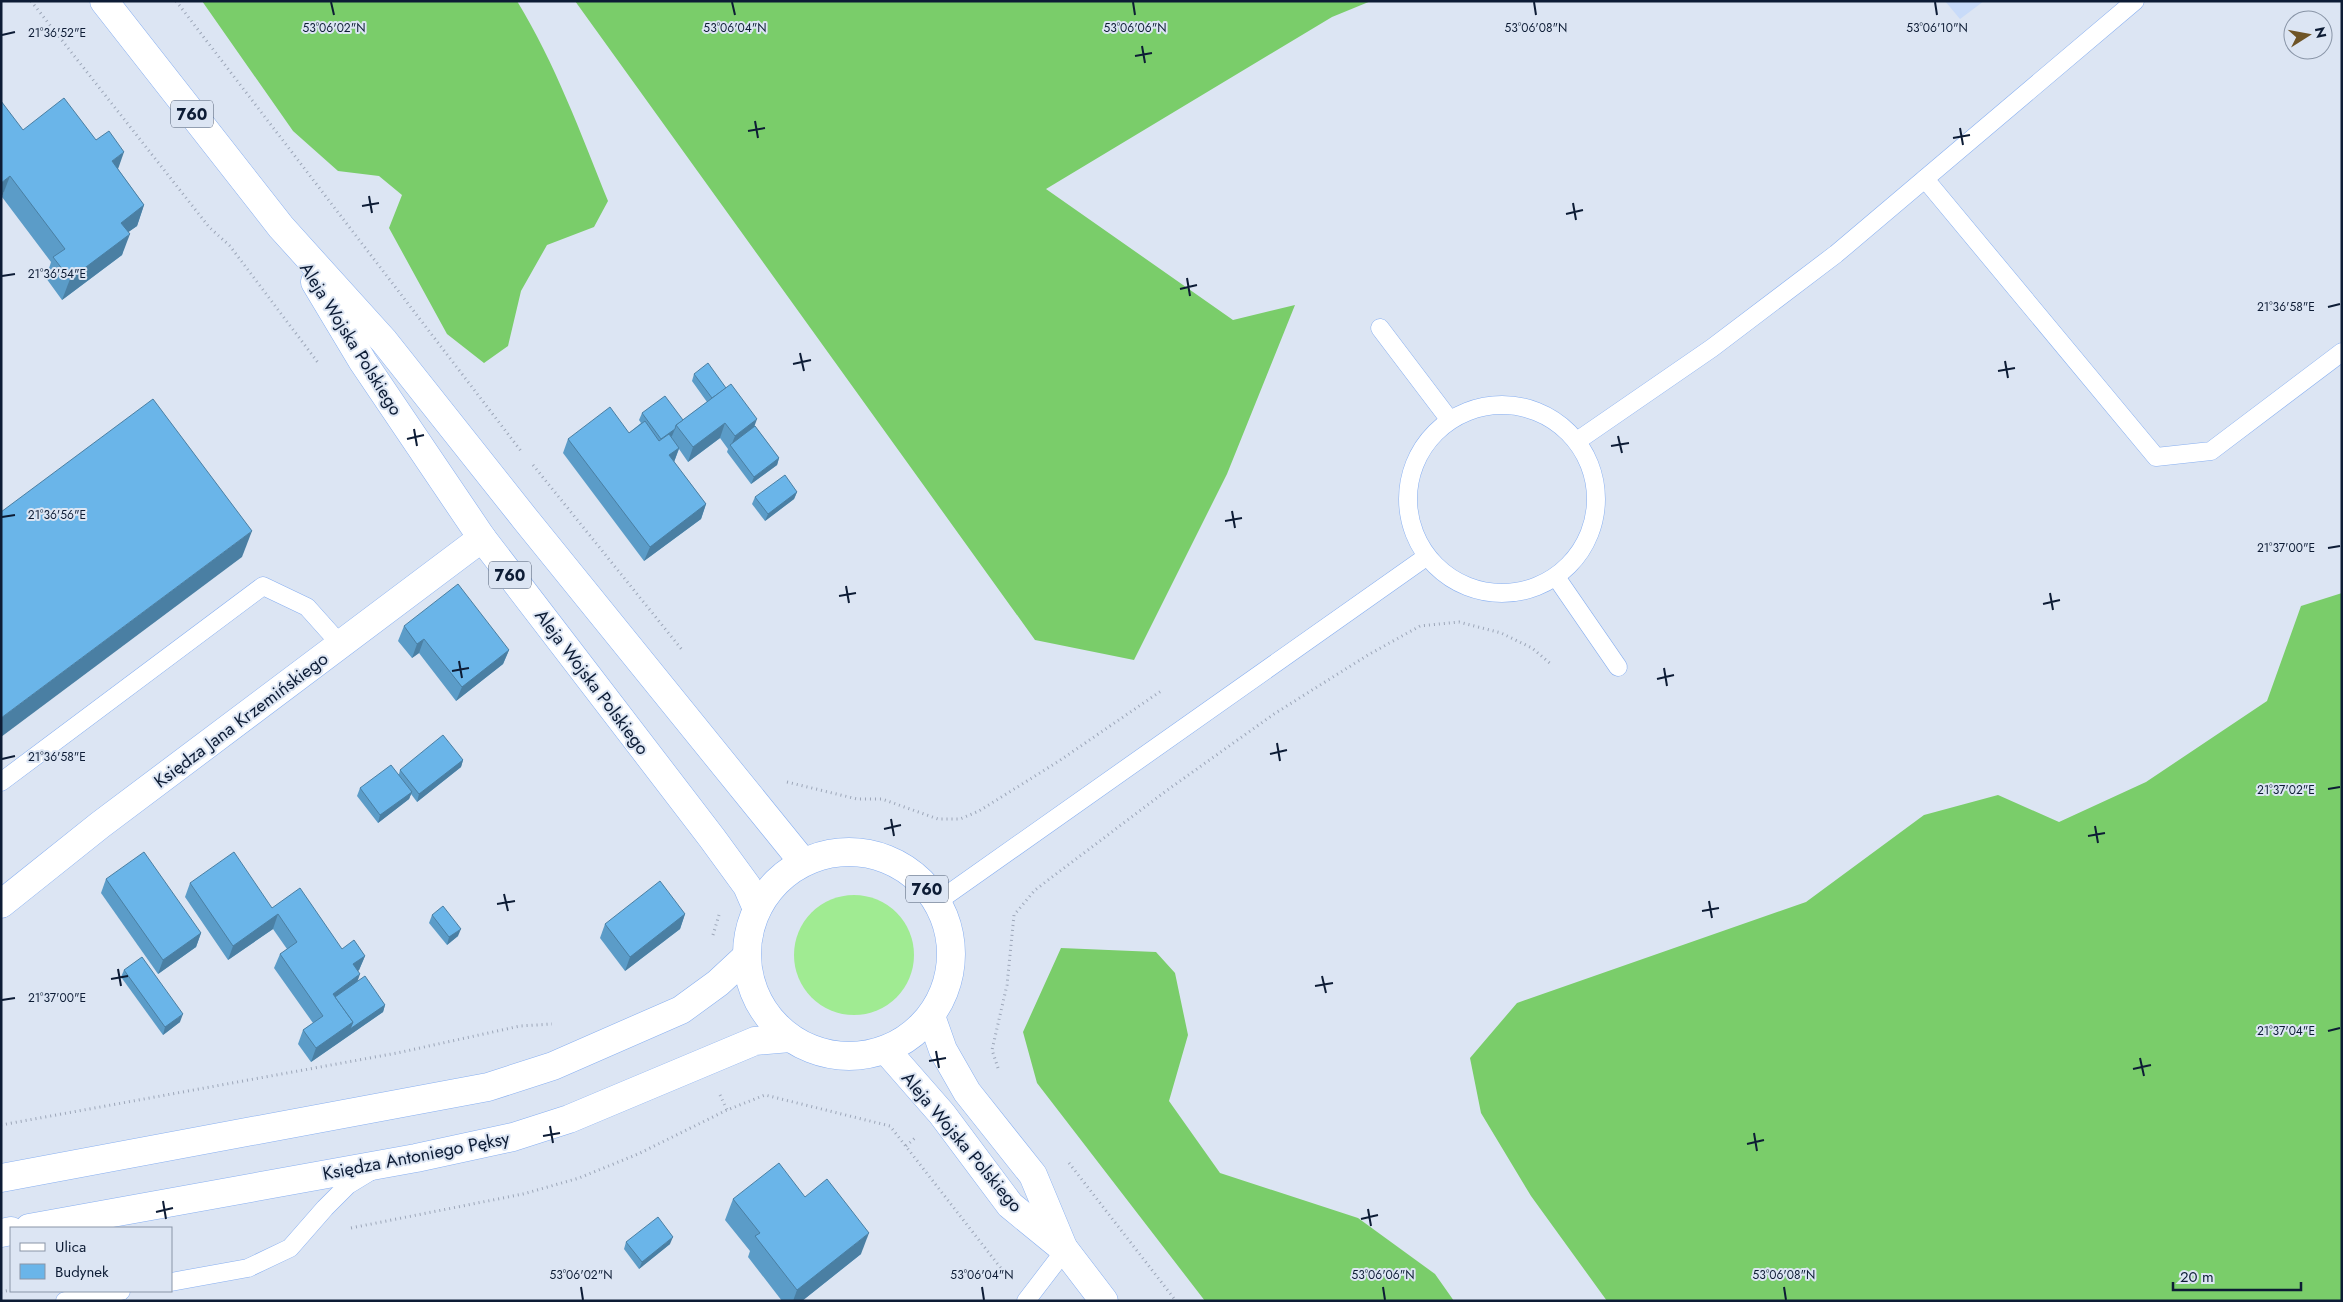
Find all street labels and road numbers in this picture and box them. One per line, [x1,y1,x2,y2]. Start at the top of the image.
road number: 760 [171,100,213,128]
street label: Aleja Wojska Polskiego [293,257,409,421]
road number: 760 [489,562,531,588]
street label: Aleja Wojska Polskiego [529,604,656,760]
street label: Księdza Jana Krzemińskiego [149,646,334,794]
road number: 760 [906,876,948,902]
street label: Aleja Wojska Polskiego [895,1066,1029,1218]
street label: Księdza Antoniego Pęksy [320,1125,512,1187]

